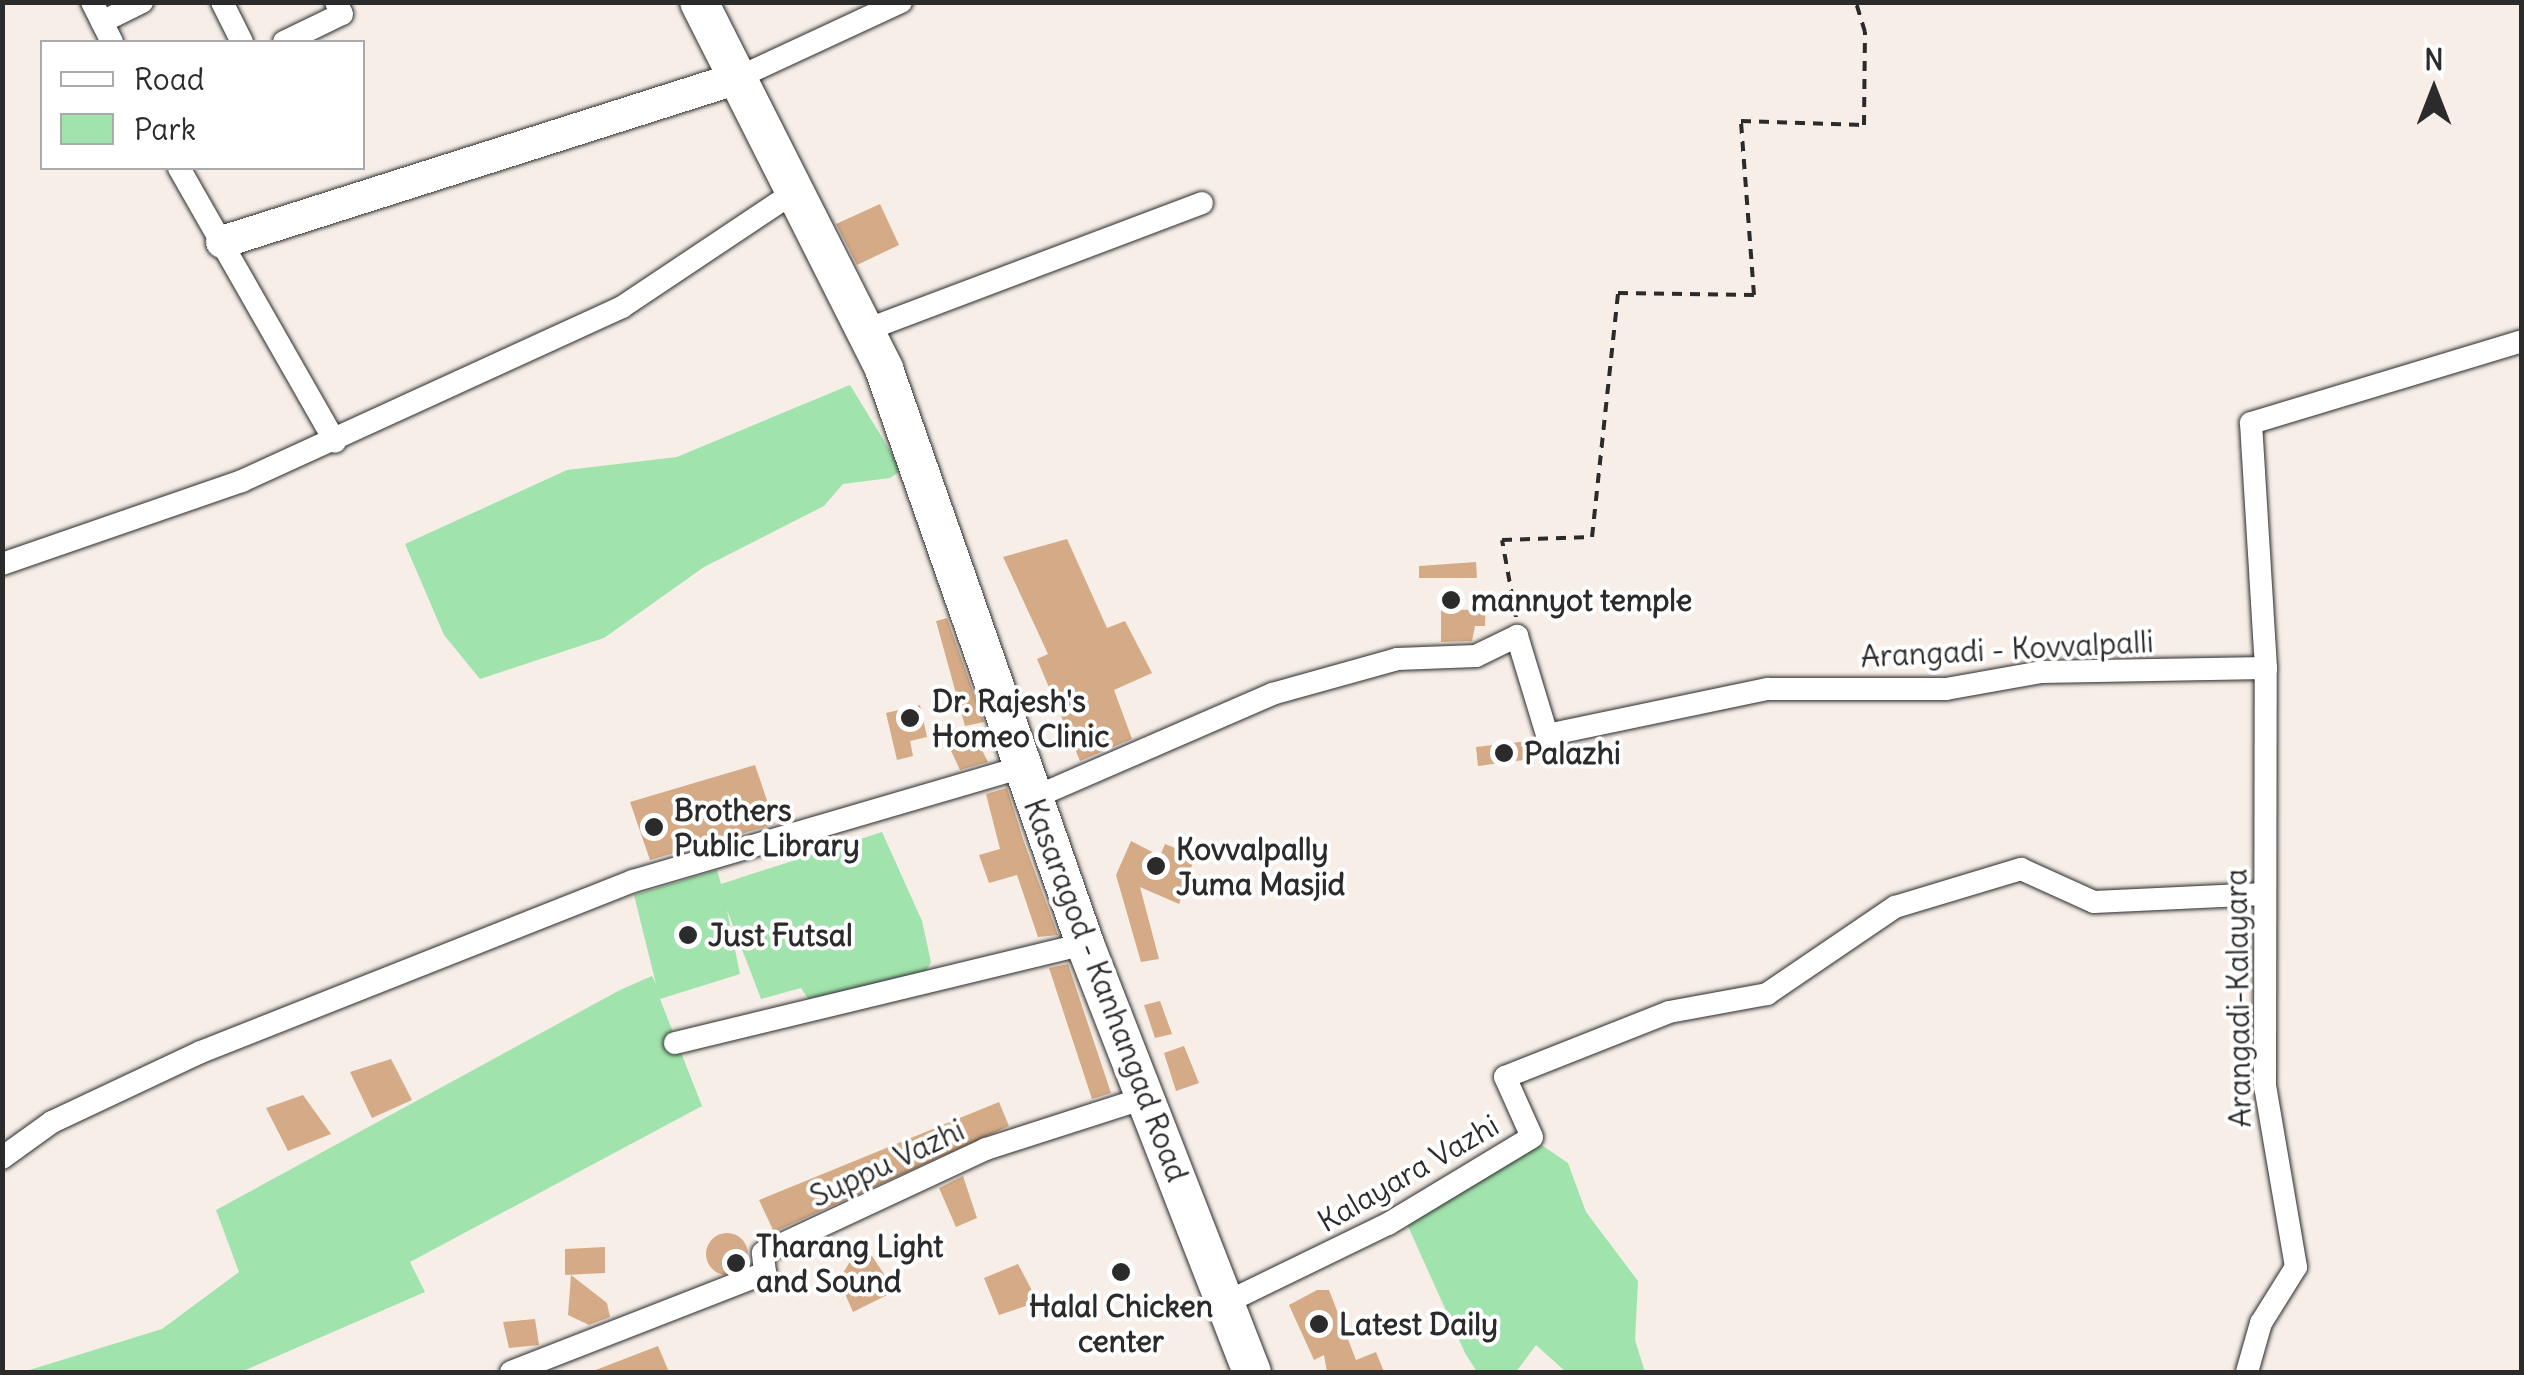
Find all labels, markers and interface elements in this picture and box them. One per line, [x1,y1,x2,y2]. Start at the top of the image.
legend [40,40,365,170]
north arrow [2384,40,2484,140]
text: N [2424,42,2444,78]
text: Road [134,60,204,98]
text: Park [134,110,196,148]
place label: mannyot temple [1471,582,1692,618]
marker: mannyot temple [1440,589,1462,611]
street label: Arangadi - Kovvalpalli [1860,623,2154,675]
place label: Dr. Rajesh's Homeo Clinic [932,683,1109,754]
marker: Dr. Rajesh's Homeo Clinic [897,705,923,731]
place label: Palazhi [1524,735,1621,771]
marker: Palazhi [1493,742,1515,764]
place label: Brothers Public Library [674,792,860,862]
street label: Kasaragod - Kanhangad Road [1016,794,1196,1186]
marker: Brothers Public Library [643,816,665,838]
place label: Kovvalpally Juma Masjid [1176,831,1345,902]
marker: Kovvalpally Juma Masjid [1145,855,1167,877]
street label: Arangadi-Kalayara [2218,868,2258,1128]
place label: Just Futsal [708,917,853,953]
marker: Just Futsal [677,924,699,946]
street label: Kalayara Vazhi [1311,1107,1505,1239]
street label: Suppu Vazhi [804,1112,970,1214]
place label: Tharang Light and Sound [756,1228,943,1298]
marker: Tharang Light and Sound [725,1252,747,1274]
marker: Halal Chicken center [1110,1261,1132,1283]
place label: Halal Chicken center [1029,1288,1213,1358]
place label: Latest Daily [1339,1306,1498,1342]
marker: Latest Daily [1308,1313,1330,1335]

